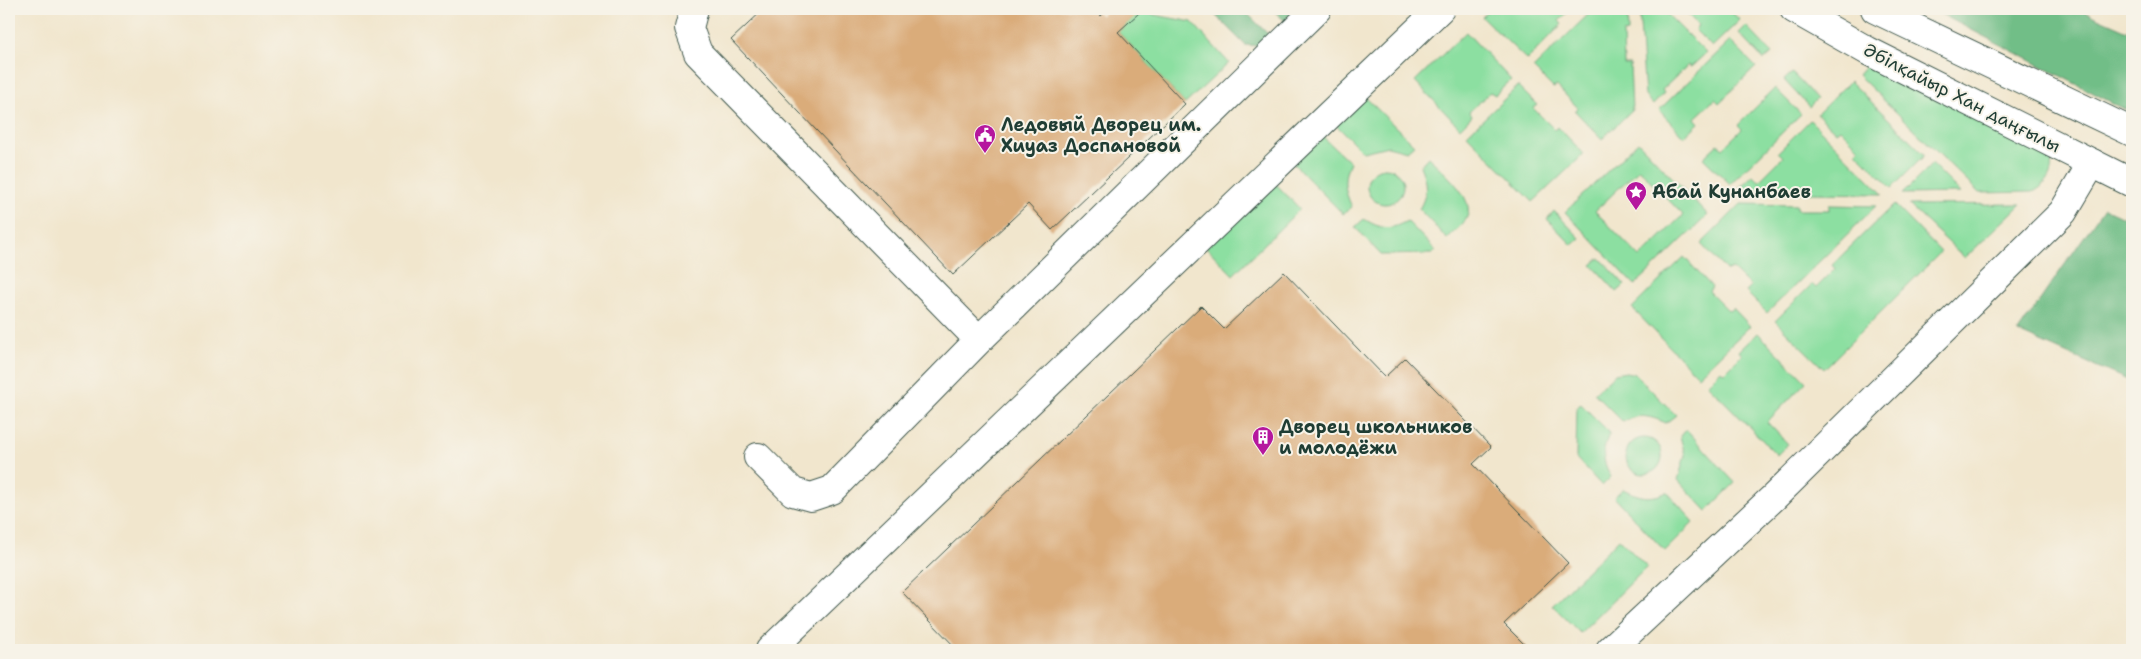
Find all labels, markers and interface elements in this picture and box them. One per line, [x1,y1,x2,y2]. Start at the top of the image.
street label: Әбілқайыр Хан даңғылы [1859,38,2065,158]
place label: Ледовый Дворец им. Хиуаз Доспановой [1001,113,1201,158]
public building icon: Ледовый Дворец им. Хиуаз Доспановой [973,123,997,154]
place icon: Абай Кунанбаев [1624,180,1648,211]
place label: Абай Кунанбаев [1652,180,1811,204]
place label: Дворец школьников и молодёжи [1279,415,1472,460]
building icon: Дворец школьников и молодёжи [1251,425,1275,456]

